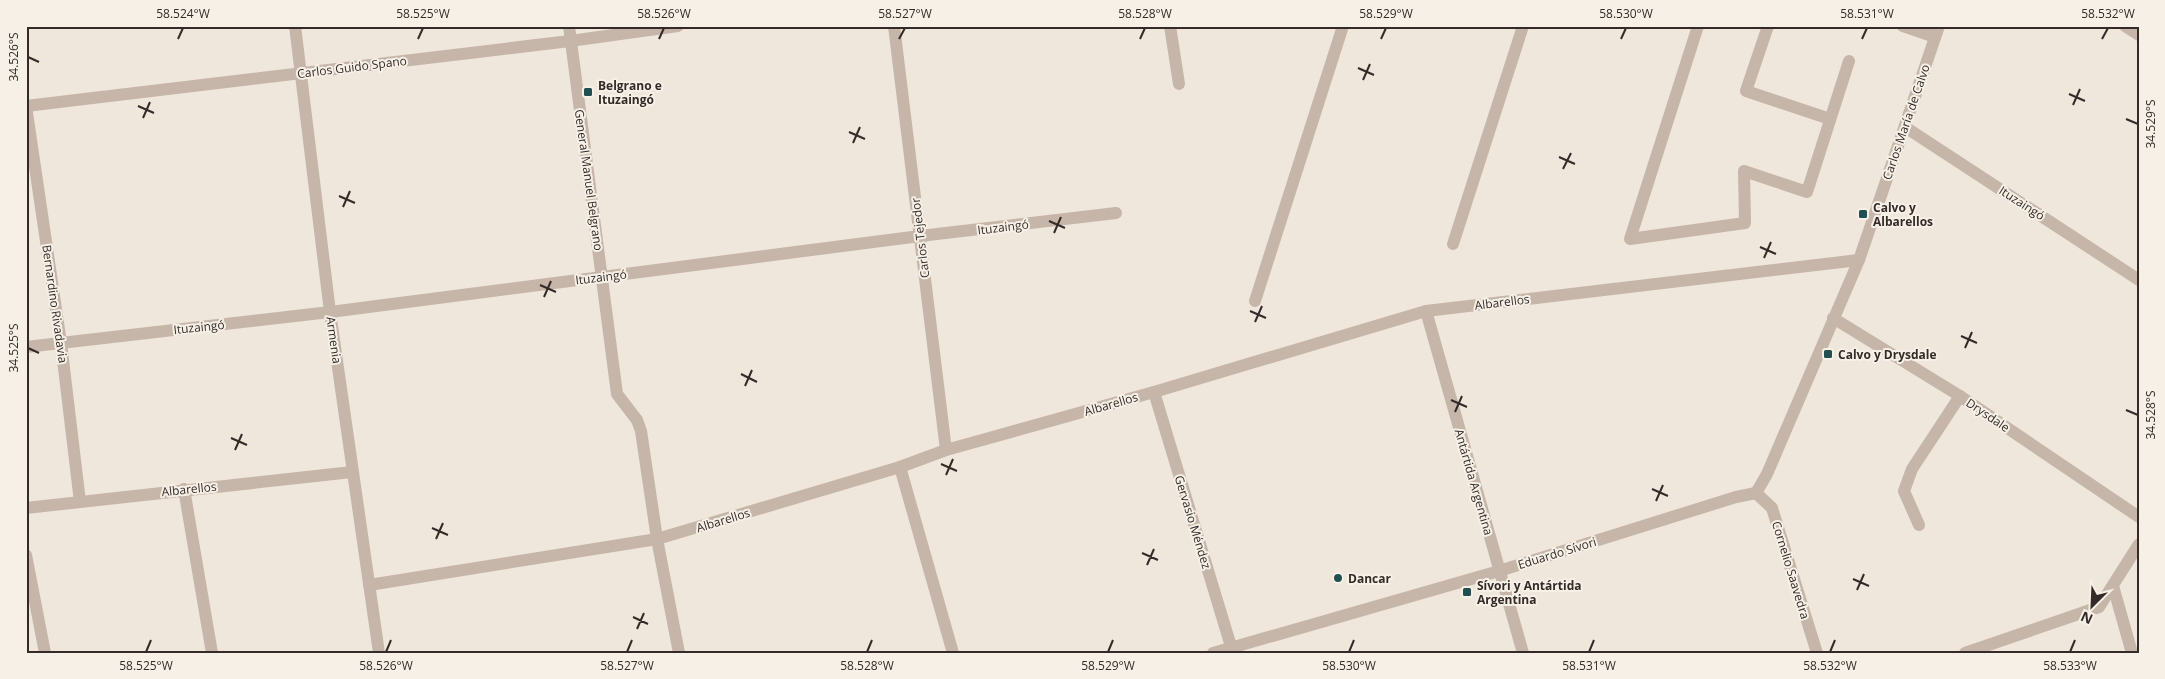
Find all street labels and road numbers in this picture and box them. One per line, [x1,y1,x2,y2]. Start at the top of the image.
street label: Carlos Guido Spano [296,52,408,82]
street label: Carlos María de Calvo [1878,62,1934,182]
street label: General Manuel Belgrano [571,108,607,252]
street label: Ituzaingó [1996,182,2048,224]
street label: Carlos Tejedor [907,197,933,279]
street label: Ituzaingó [976,215,1030,239]
street label: Bernardino Rivadavia [38,244,72,364]
street label: Ituzaingó [574,265,628,289]
street label: Albarellos [1474,290,1531,314]
street label: Armenia [322,315,346,365]
street label: Ituzaingó [173,316,225,338]
street label: Albarellos [1082,388,1140,420]
street label: Drysdale [1963,394,2013,436]
street label: Antártida Argentina [1451,427,1497,537]
street label: Gervasio Méndez [1171,473,1215,571]
street label: Albarellos [161,478,218,500]
street label: Albarellos [694,504,752,536]
street label: Cornelio Saavedra [1768,519,1814,621]
street label: Eduardo Sívori [1516,533,1598,573]

